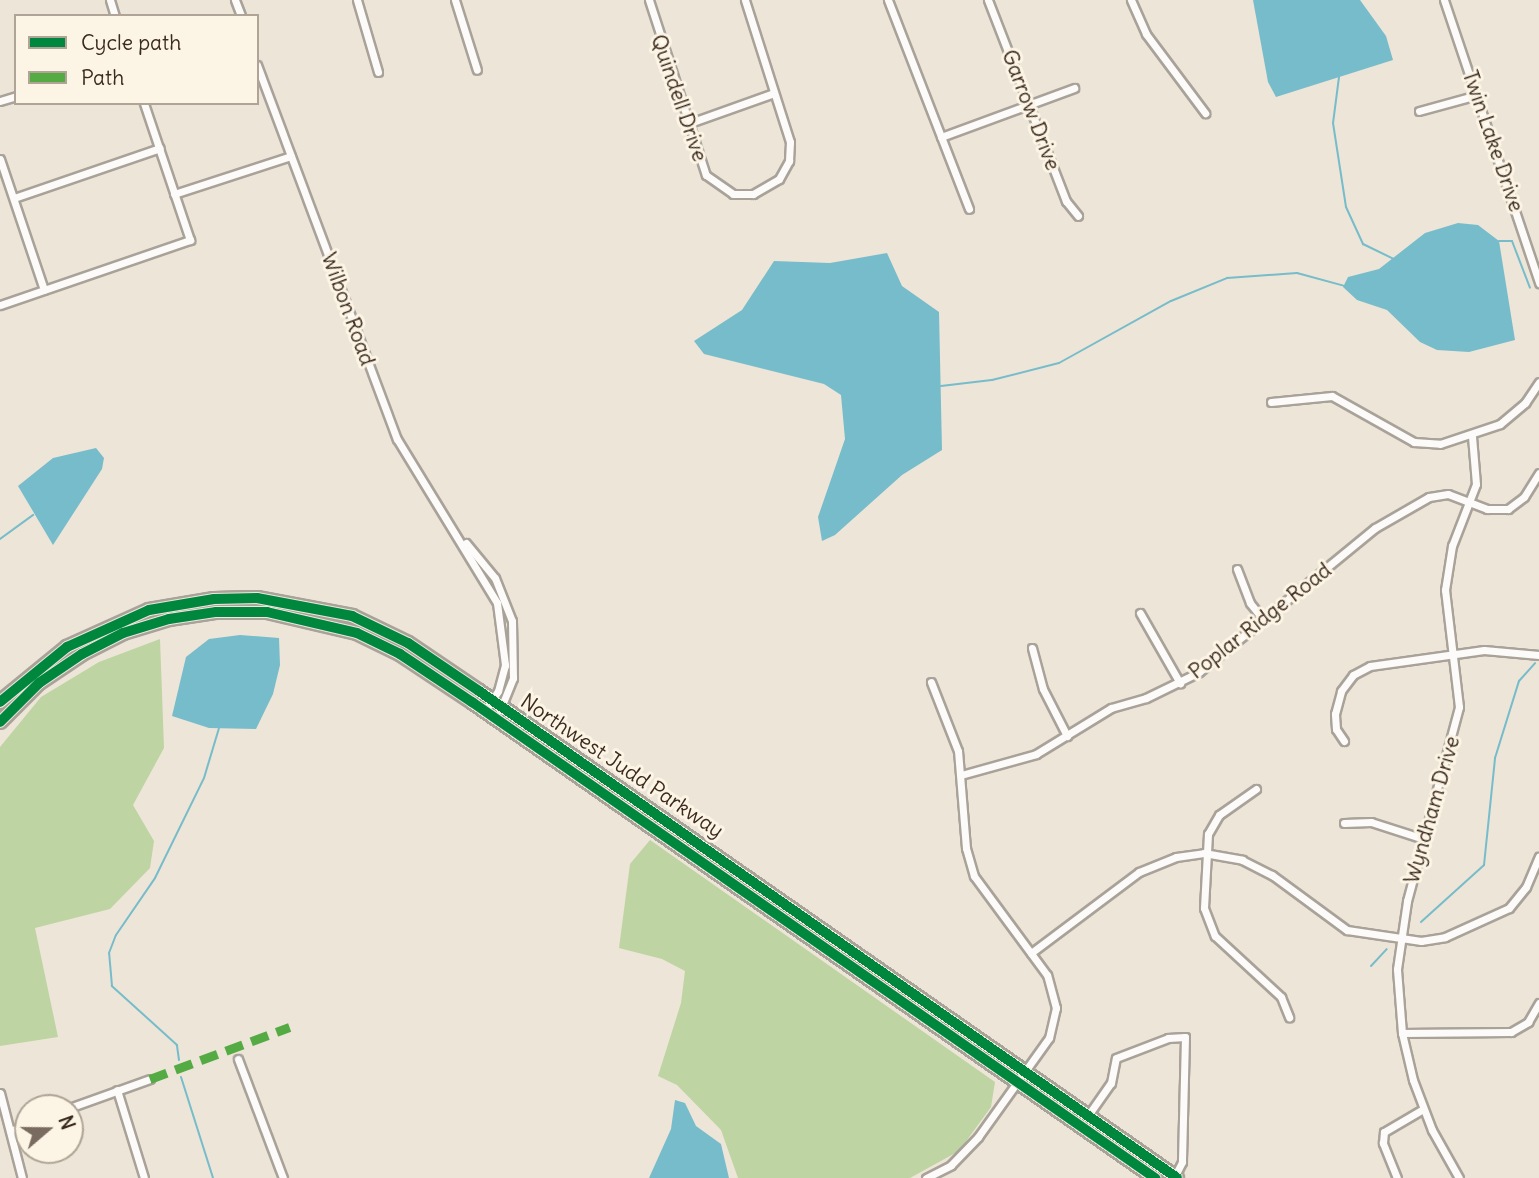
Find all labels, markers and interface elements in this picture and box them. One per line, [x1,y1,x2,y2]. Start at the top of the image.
legend [14,14,259,105]
text: Cycle path [81,29,181,56]
street label: Quindell Drive [646,31,712,165]
street label: Garrow Drive [996,46,1066,174]
text: Path [81,64,124,91]
street label: Twin Lake Drive [1457,67,1529,215]
street label: Wilbon Road [316,249,380,369]
street label: Poplar Ridge Road [1184,558,1336,684]
street label: Northwest Judd Parkway [516,689,728,843]
street label: Wyndham Drive [1399,733,1465,887]
north arrow [14,1094,84,1164]
text: N [53,1112,80,1133]

